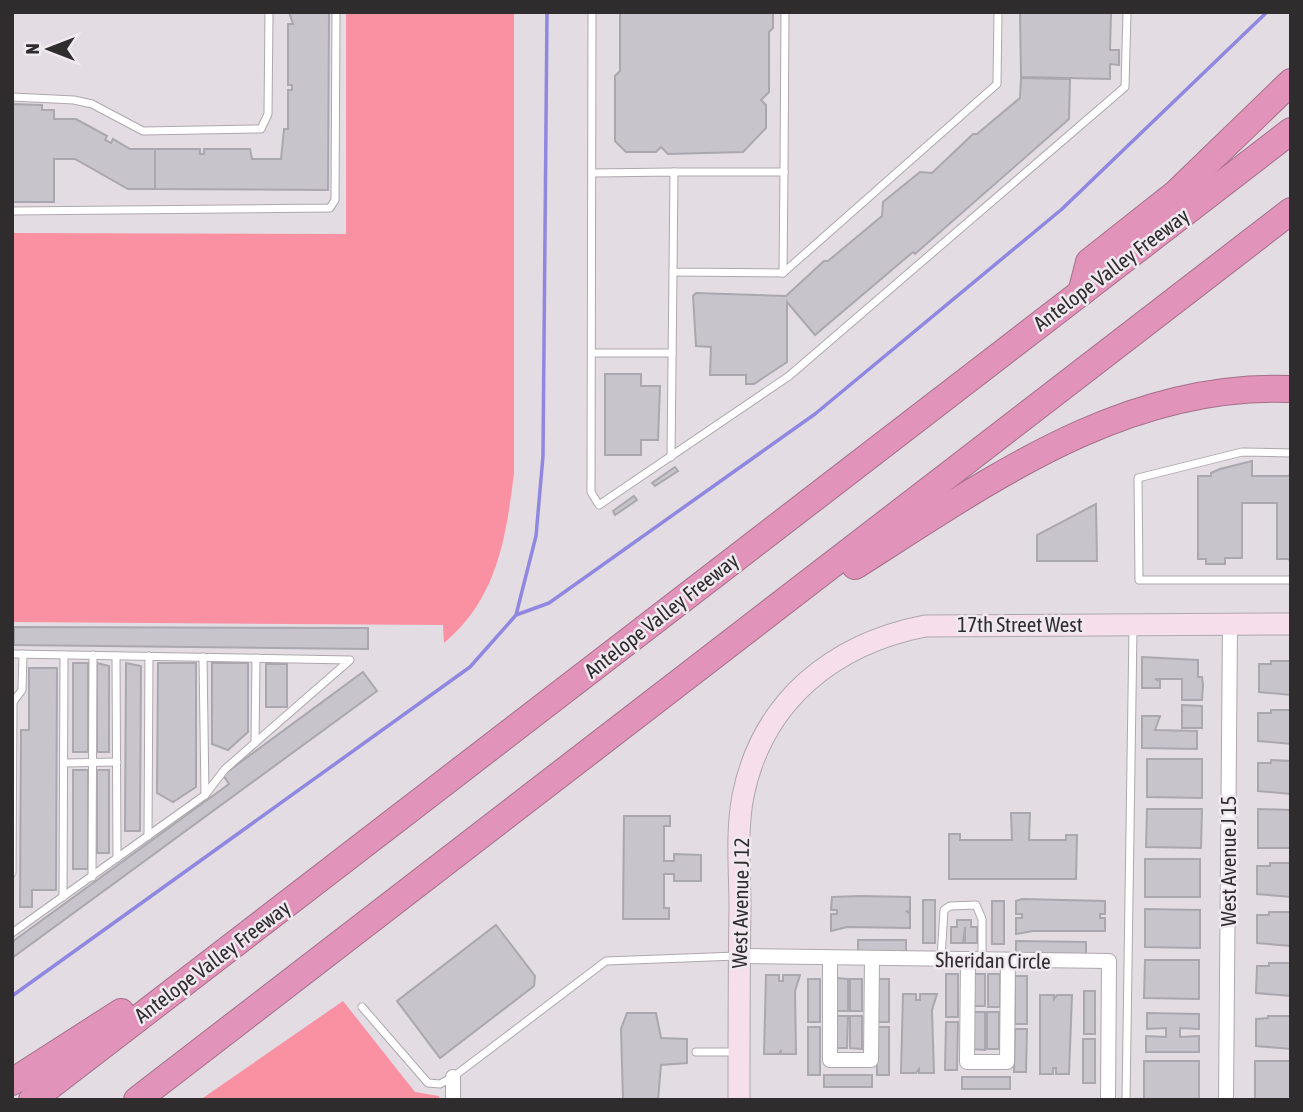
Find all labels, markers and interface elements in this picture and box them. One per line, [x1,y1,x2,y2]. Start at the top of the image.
north arrow [14,14,84,84]
text: N [21,43,43,55]
street label: Antelope Valley Freeway [1029,203,1194,335]
street label: Antelope Valley Freeway [579,547,743,682]
street label: 17th Street West [957,612,1083,636]
street label: West Avenue J 15 [1216,796,1240,926]
street label: West Avenue J 12 [727,837,753,969]
street label: Antelope Valley Freeway [130,895,295,1027]
street label: Sheridan Circle [935,947,1051,973]

